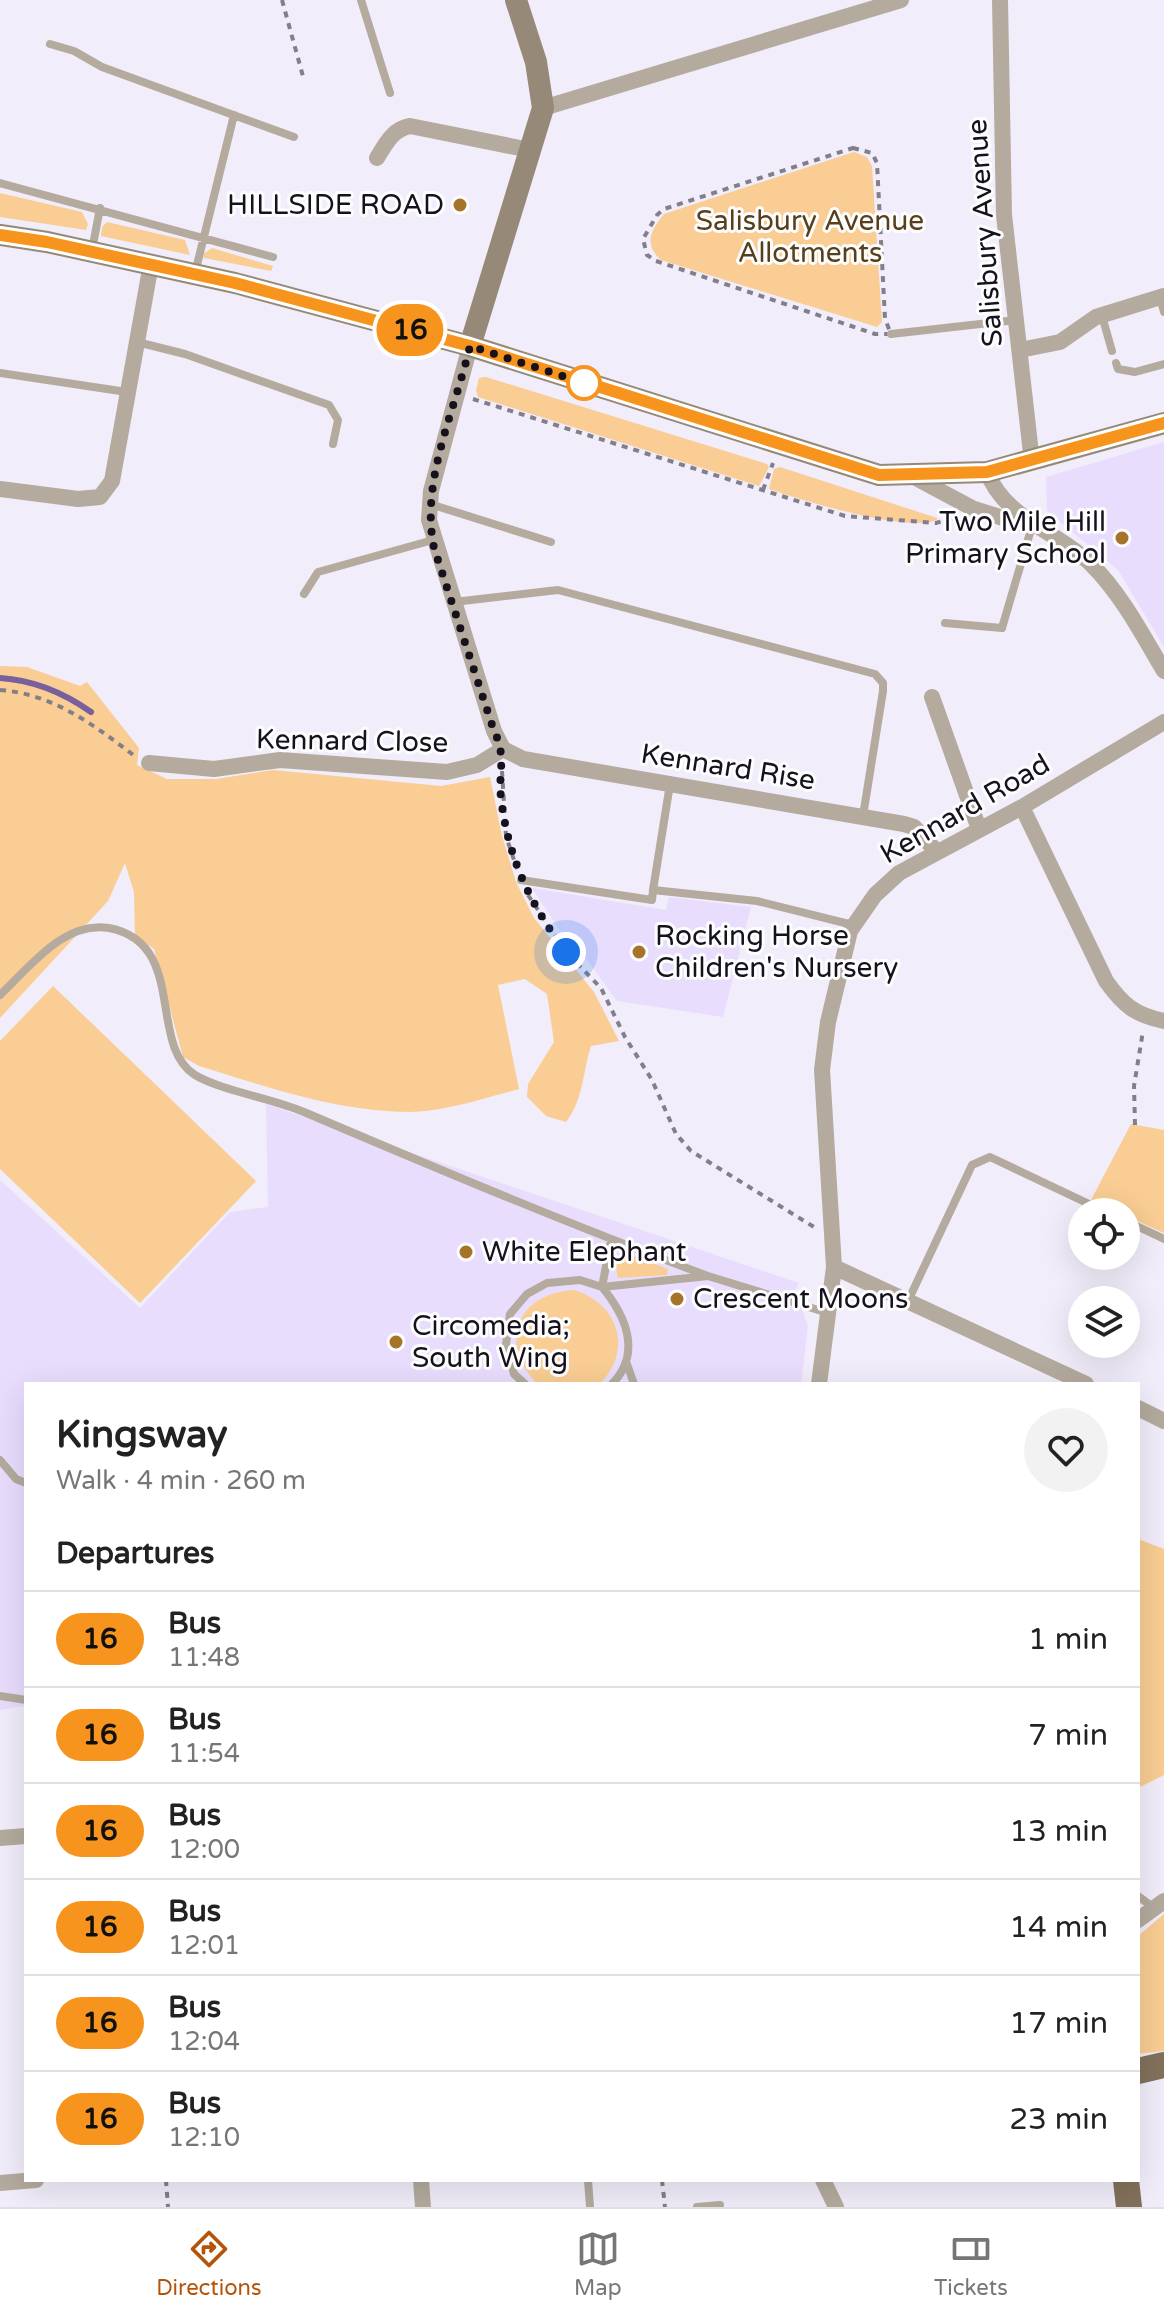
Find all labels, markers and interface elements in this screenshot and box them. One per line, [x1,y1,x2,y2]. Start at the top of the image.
street label: Salisbury Avenue [960,118,1010,348]
place label: HILLSIDE ROAD [227,188,444,222]
marker: HILLSIDE ROAD [451,196,469,214]
park label: Salisbury Avenue Allotments [696,204,924,270]
line badge: 16 [374,304,446,356]
text: 16 [392,313,428,347]
unlabelled marker [567,366,601,400]
place label: Two Mile Hill Primary School [905,505,1106,571]
marker: Two Mile Hill Primary School [1113,529,1131,547]
street label: Kennard Close [255,722,449,760]
street label: Kennard Rise [638,736,818,798]
street label: Kennard Road [874,747,1056,871]
place label: Rocking Horse Children's Nursery [655,919,898,985]
your location [546,932,586,972]
marker: Rocking Horse Children's Nursery [630,943,648,961]
map controls [1068,1198,1140,1358]
button: locate [1068,1198,1140,1270]
place label: White Elephant [482,1235,687,1269]
marker: White Elephant [457,1243,475,1261]
place label: Crescent Moons [693,1282,908,1316]
button: layers [1068,1286,1140,1358]
marker: Crescent Moons [668,1290,686,1308]
place label: Circomedia; South Wing [412,1309,570,1375]
marker: Circomedia; South Wing [387,1333,405,1351]
button: heart [1024,1408,1108,1492]
text: Kingsway [56,1412,227,1458]
text: Walk · 4 min · 260 m [56,1465,306,1496]
text: Departures [56,1535,214,1572]
text: Bus [168,1605,221,1642]
text: 1 min [1028,1621,1108,1658]
text: 16 [82,1622,118,1656]
text: 11:48 [168,1642,240,1673]
text: Bus [168,1701,221,1738]
text: 7 min [1028,1717,1108,1754]
text: 16 [82,1718,118,1752]
text: 11:54 [168,1738,240,1769]
text: Bus [168,1797,221,1834]
text: 13 min [1009,1813,1108,1850]
text: 16 [82,1814,118,1848]
text: 12:00 [168,1834,240,1865]
text: Bus [168,1893,221,1930]
text: 14 min [1009,1909,1108,1946]
text: 16 [82,1910,118,1944]
text: 12:01 [168,1930,240,1961]
text: Bus [168,1989,221,2026]
text: 17 min [1009,2005,1108,2042]
text: 16 [82,2006,118,2040]
text: 12:04 [168,2026,240,2057]
text: Bus [168,2085,221,2122]
text: 23 min [1009,2101,1108,2138]
text: 16 [82,2102,118,2136]
text: 12:10 [168,2122,240,2153]
tab: Directions [156,2227,262,2301]
tab: Map [574,2227,622,2301]
tab: Tickets [934,2227,1008,2301]

